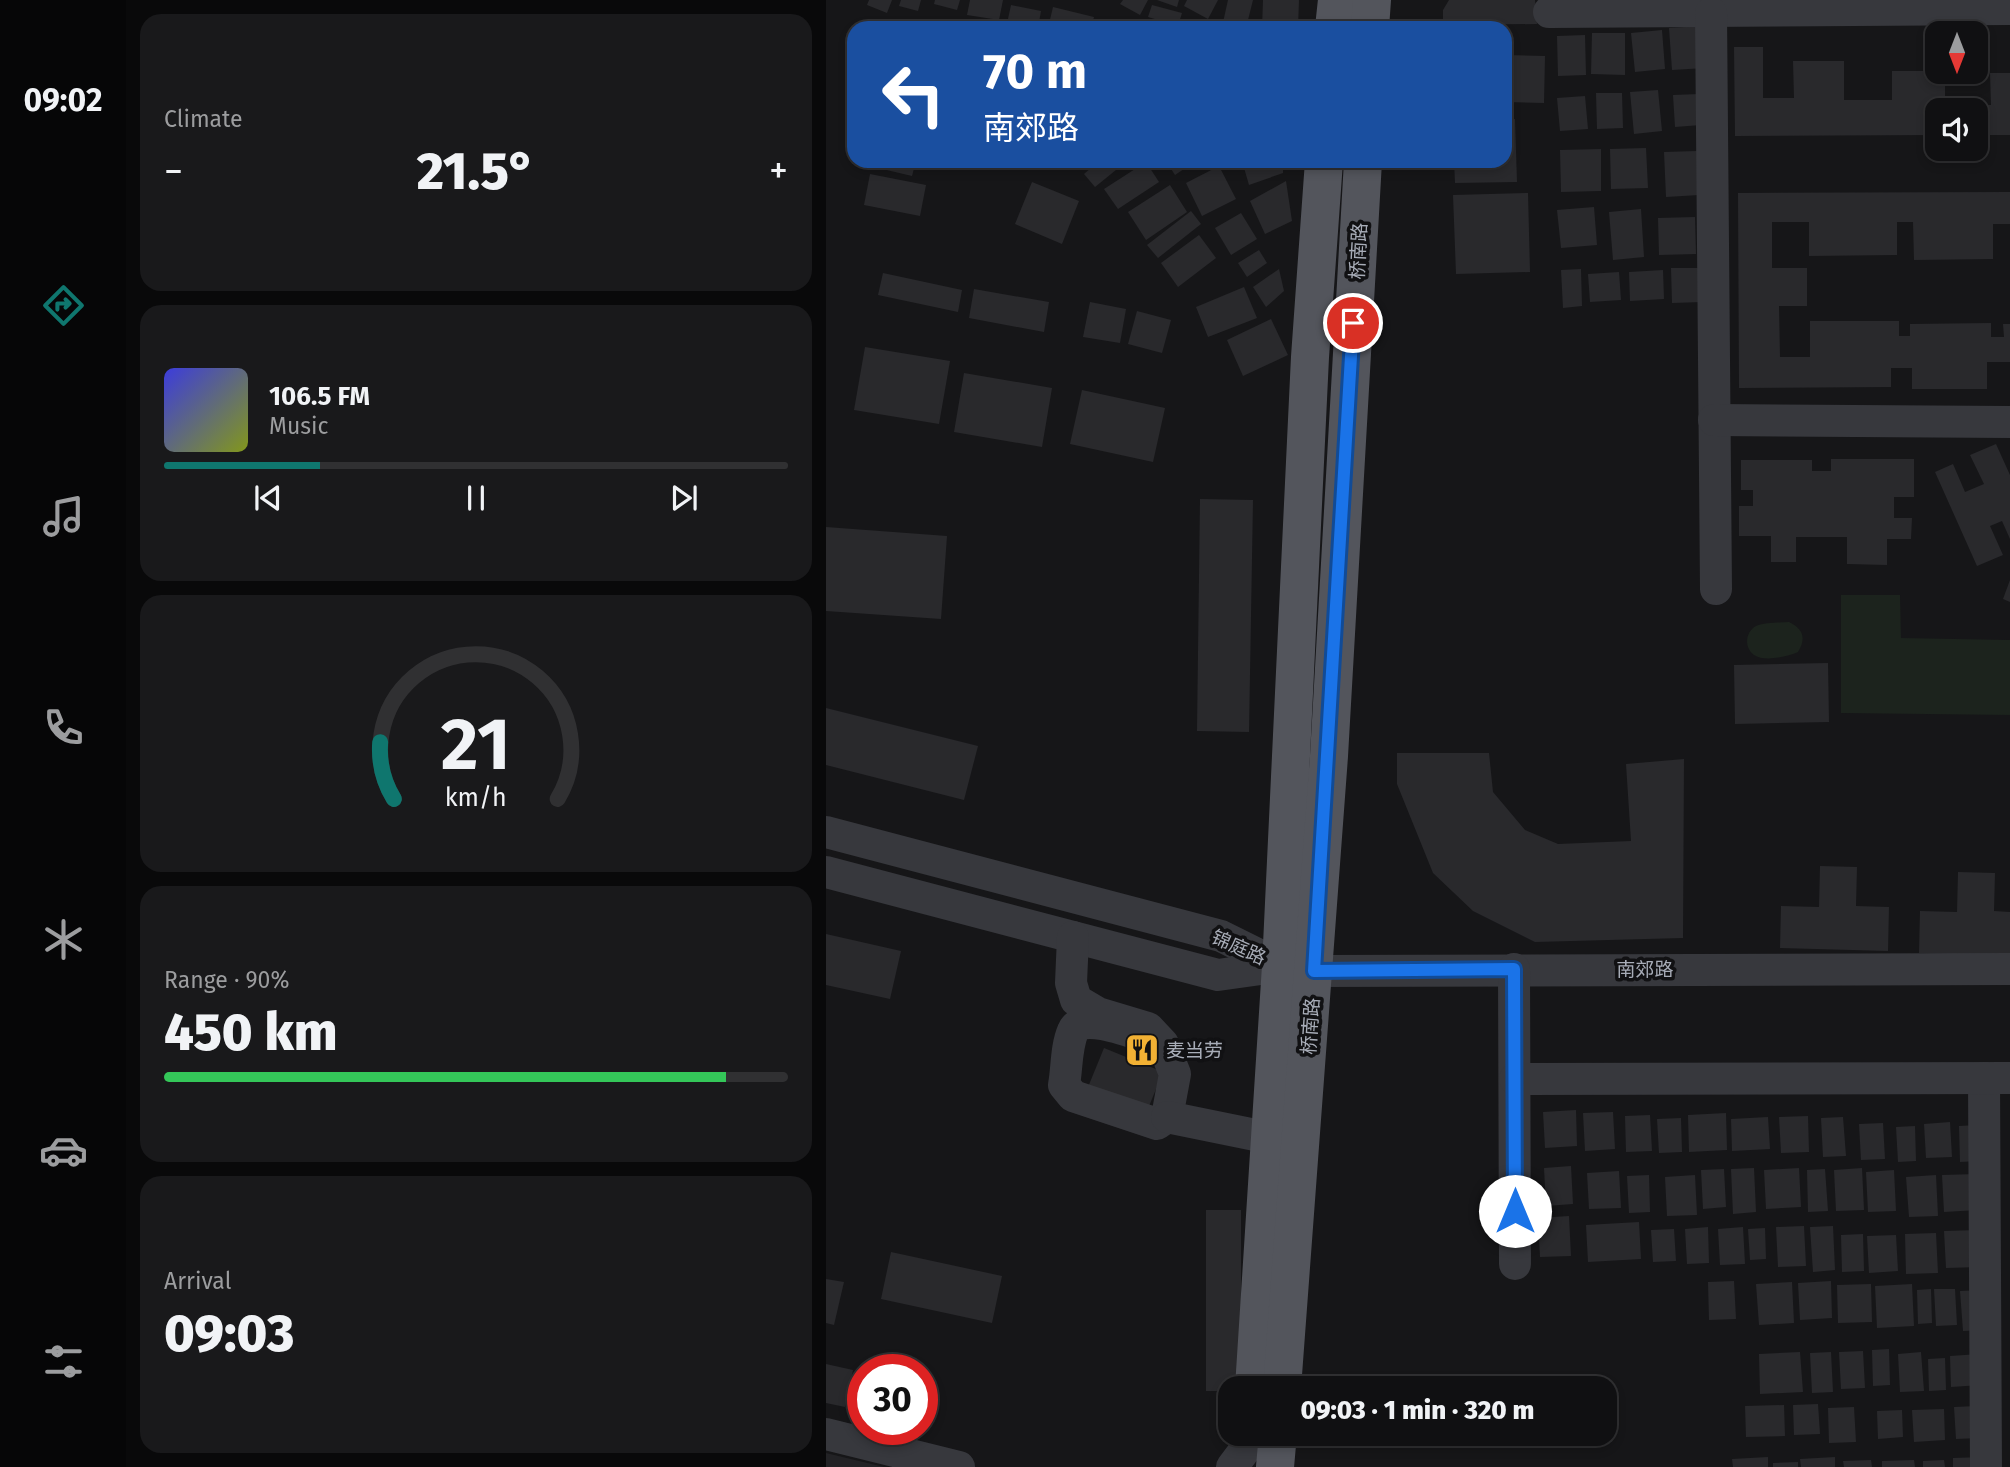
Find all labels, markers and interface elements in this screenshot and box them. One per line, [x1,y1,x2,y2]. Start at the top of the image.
north arrow [1925,21,1988,84]
map controls [1925,21,1988,161]
text: 70 m [983,42,1087,101]
icon: left [868,49,959,140]
text: 09:02 [24,81,102,119]
button: sound [1925,98,1988,161]
text: Climate [164,105,243,133]
text: 南郊路 [983,109,1079,147]
text: 21.5° [417,140,535,203]
text: − [164,148,183,194]
text: + [769,148,788,194]
street label: 桥南路 [1346,222,1371,280]
icon: directions [39,281,88,330]
pin [1323,293,1383,353]
icon: arrive [1334,304,1372,342]
text: 106.5 FM [269,381,370,412]
text: Music [269,412,329,440]
icon: previous [249,479,287,517]
icon: pause [457,479,495,517]
icon: next [665,479,703,517]
icon: music [39,492,88,541]
text: 21 [441,702,511,789]
icon: phone [39,703,88,752]
text: km/h [445,783,507,813]
icon: climate [39,915,88,964]
street label: 锦庭路 [1208,925,1270,970]
street label: 南郊路 [1616,958,1674,981]
text: Range · 90% [164,966,289,994]
street label: 桥南路 [1297,997,1324,1055]
text: 450 km [164,1001,338,1064]
restaurant icon: 麦当劳 [1123,1031,1161,1069]
place label: 麦当劳 [1166,1039,1223,1062]
icon: car [39,1126,88,1175]
position arrow [1478,1174,1552,1248]
text: Arrival [164,1267,231,1295]
text: 09:03 [164,1302,294,1365]
icon: filters [39,1337,88,1386]
speed limit sign: 30 [847,1354,938,1445]
text: 09:03 · 1 min · 320 m [1301,1395,1534,1426]

